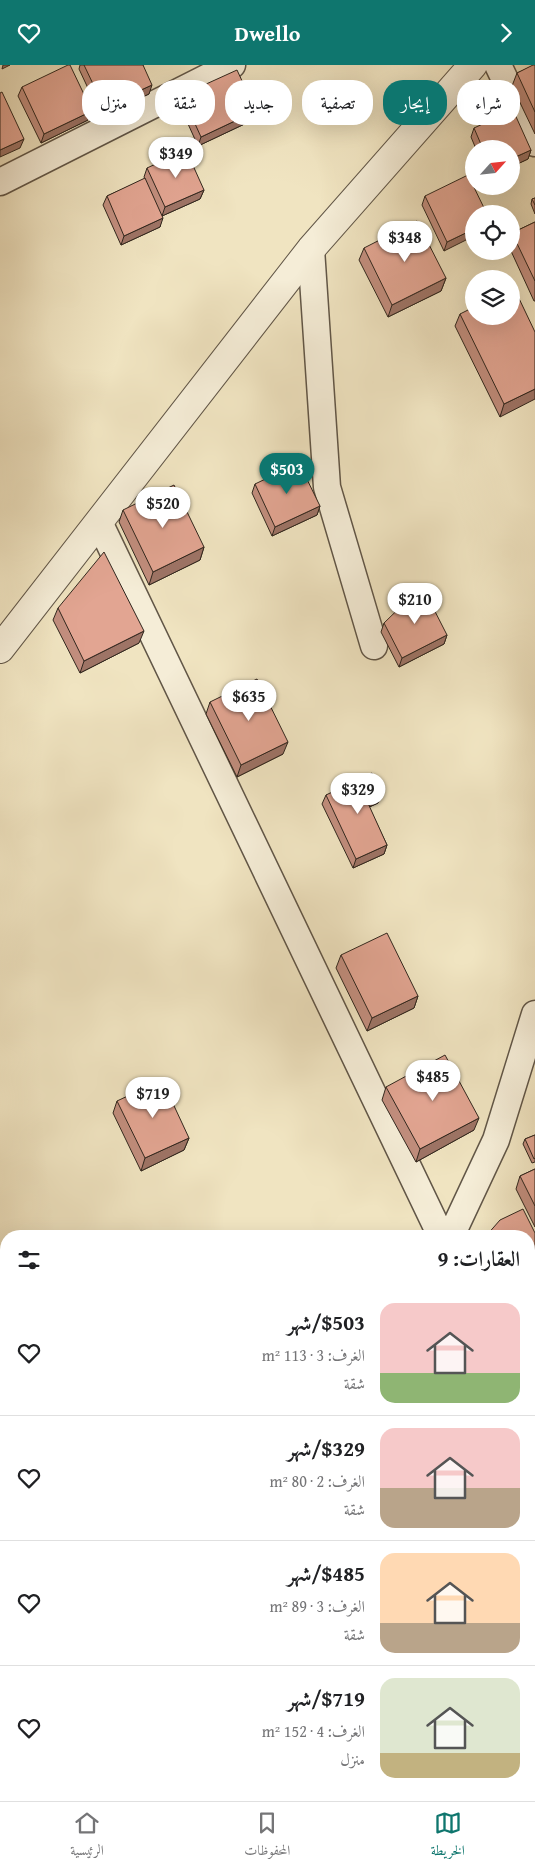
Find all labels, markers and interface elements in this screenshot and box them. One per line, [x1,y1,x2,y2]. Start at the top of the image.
text: Dwello [235,17,300,49]
icon: heart [15,19,43,47]
icon: forward [492,19,520,47]
chip: منزل [82,80,145,125]
chip: شقة [155,80,215,125]
chip: جديد [225,80,292,125]
chip: تصفية [302,80,373,125]
chip: إيجار [383,80,447,125]
chip: شراء [457,80,520,125]
pin: $349 [146,137,206,179]
north arrow [465,140,520,195]
map controls [465,140,520,325]
text: $349 [159,141,193,165]
button: locate [465,205,520,260]
pin: $348 [375,221,435,263]
text: $348 [388,225,422,249]
button: layers [465,270,520,325]
pin: $503 [257,453,317,495]
text: $503 [270,457,304,481]
pin: $520 [133,487,193,529]
text: $520 [146,491,180,515]
pin: $210 [385,583,445,625]
text: $210 [398,587,432,611]
pin: $635 [219,679,279,722]
text: $635 [232,684,266,708]
pin: $329 [328,773,388,815]
text: $329 [341,777,375,801]
pin: $485 [403,1059,463,1102]
text: $485 [416,1064,450,1088]
pin: $719 [123,1077,183,1119]
text: $719 [136,1081,170,1105]
text: العقارات: 9 [438,1243,520,1274]
icon: filters [15,1246,43,1274]
text: $503/شهر [287,1307,365,1338]
icon: home [420,1323,480,1383]
icon: heart [15,1339,43,1367]
text: الغرف: 3 · 113 m² [262,1343,365,1367]
text: شقة [344,1371,365,1395]
text: $329/شهر [287,1433,365,1464]
icon: home [420,1448,480,1508]
icon: heart [15,1464,43,1492]
text: الغرف: 2 · 80 m² [269,1469,365,1493]
text: شقة [344,1497,365,1521]
text: $485/شهر [287,1558,365,1589]
icon: home [420,1573,480,1633]
icon: heart [15,1589,43,1617]
text: الغرف: 3 · 89 m² [269,1594,365,1618]
text: شقة [344,1622,365,1646]
text: $719/شهر [287,1683,365,1714]
icon: home [420,1698,480,1758]
icon: heart [15,1714,43,1742]
text: الغرف: 4 · 152 m² [262,1719,365,1743]
text: منزل [340,1747,365,1771]
tab: الرئيسية [70,1809,104,1864]
tab: المحفوظات [244,1809,290,1864]
tab: الخريطة [431,1809,465,1864]

